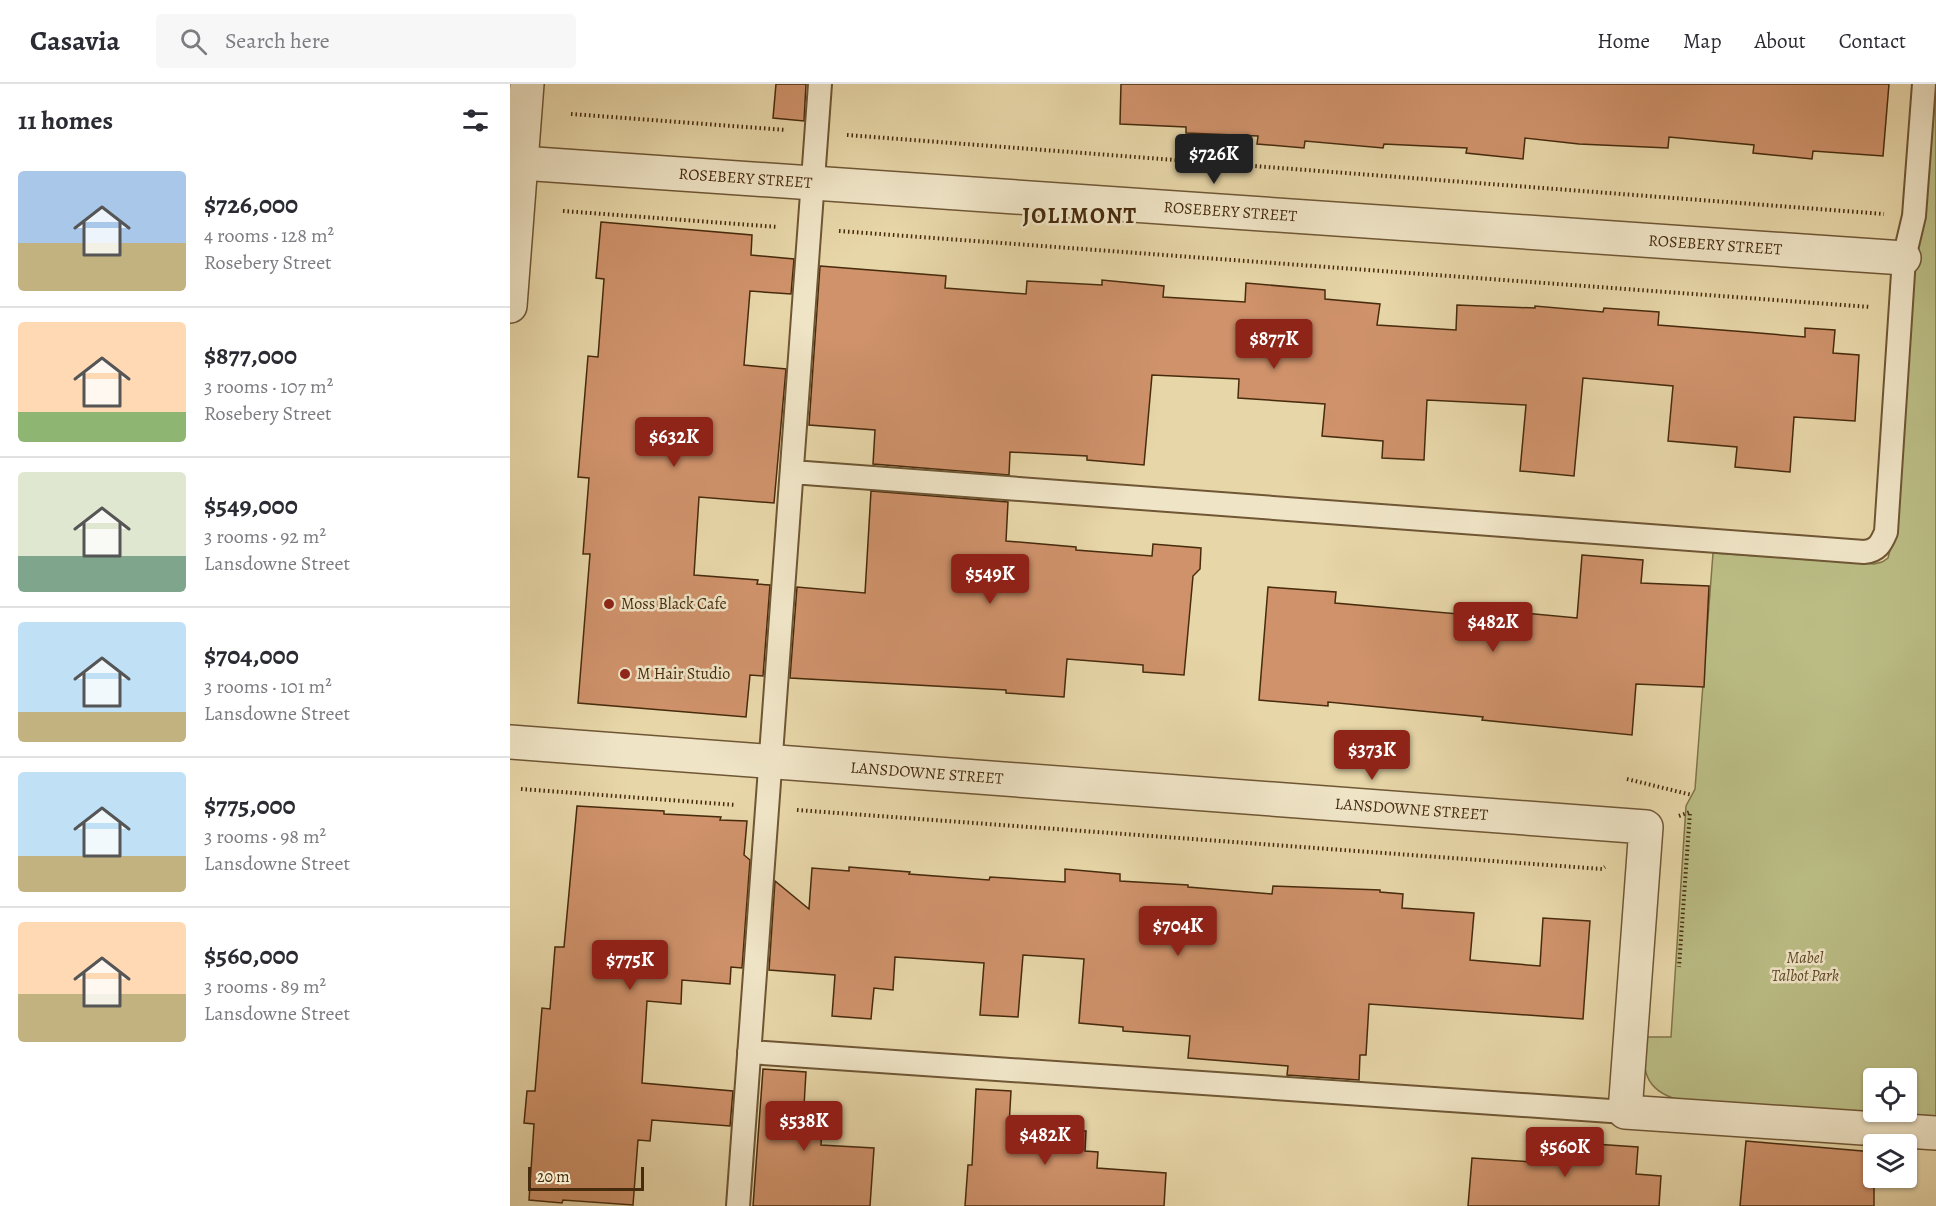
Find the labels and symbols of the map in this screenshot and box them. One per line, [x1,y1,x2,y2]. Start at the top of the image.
pin: $726K [1172,134,1256,185]
street label: ROSEBERY STREET [678,163,813,194]
street label: ROSEBERY STREET [1163,196,1298,227]
district label: JOLIMONT [1022,201,1138,231]
street label: ROSEBERY STREET [1648,229,1783,261]
pin: $877K [1232,319,1316,370]
pin: $632K [632,417,716,468]
pin: $549K [948,554,1032,605]
place label: Moss Black Cafe [621,593,727,615]
marker: Moss Black Cafe [602,597,616,611]
pin: $482K [1451,602,1535,653]
place label: M Hair Studio [637,663,730,685]
marker: M Hair Studio [618,667,632,681]
pin: $373K [1330,730,1414,781]
street label: LANSDOWNE STREET [849,756,1004,790]
street label: LANSDOWNE STREET [1334,793,1489,826]
pin: $704K [1136,906,1220,957]
pin: $775K [588,940,672,991]
park label: Mabel Talbot Park [1771,947,1839,987]
pin: $538K [762,1101,846,1152]
pin: $482K [1003,1115,1087,1166]
pin: $560K [1523,1127,1607,1178]
scale bar [528,1164,644,1192]

